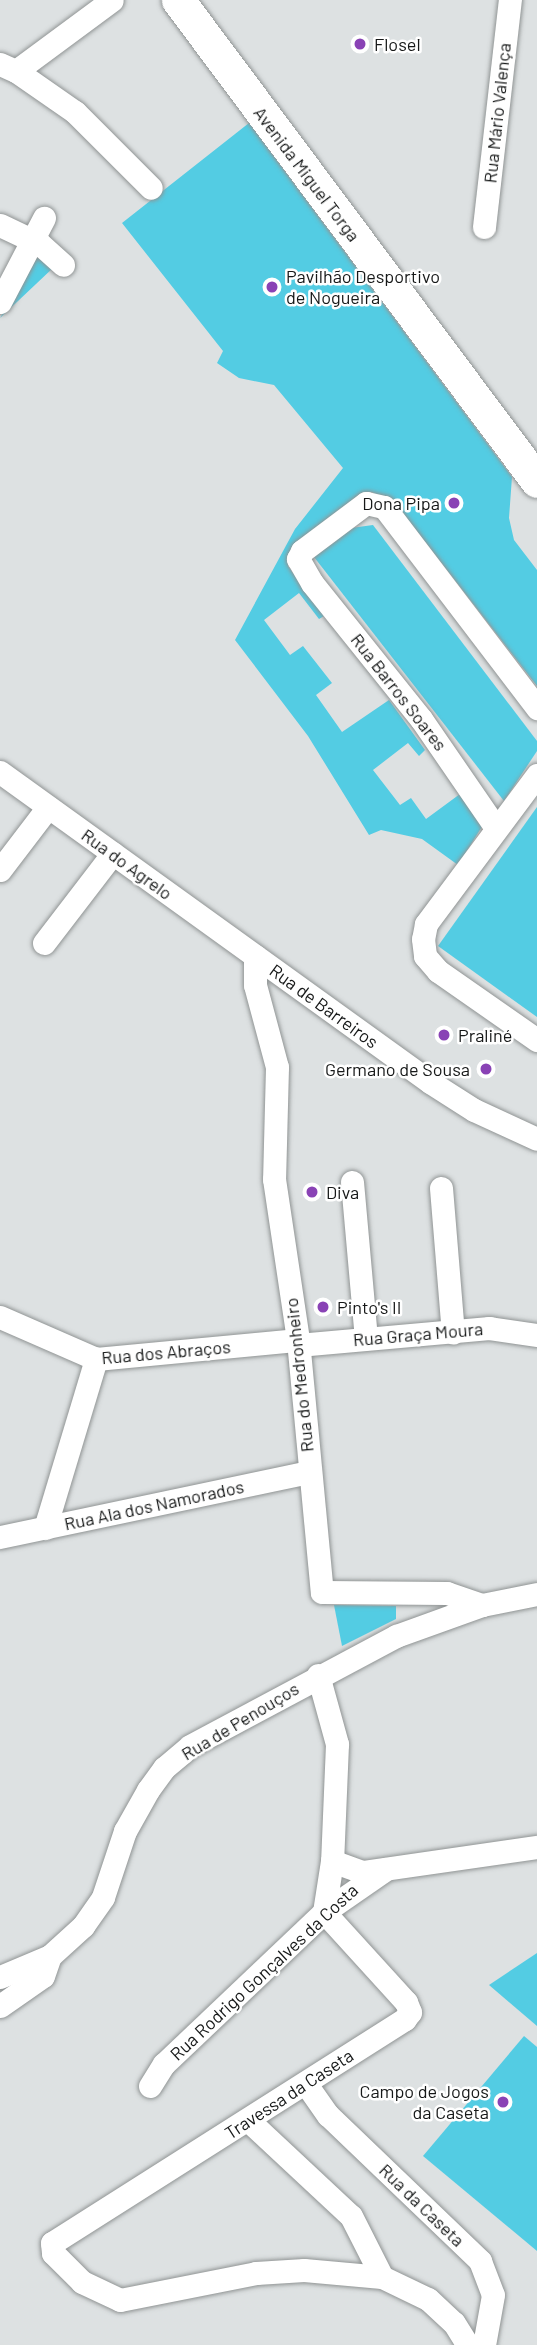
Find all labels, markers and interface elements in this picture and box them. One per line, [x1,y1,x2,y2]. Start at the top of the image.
place label: Flosel [374,33,421,55]
marker: Flosel [352,36,368,52]
street label: Rua Mário Valença [479,42,515,184]
street label: Avenida Miguel Torga [249,102,365,246]
place label: Pavilhão Desportivo de Nogueira [286,266,440,308]
marker: Pavilhão Desportivo de Nogueira [264,279,280,295]
place label: Dona Pipa [362,492,440,514]
marker: Dona Pipa [446,495,462,511]
street label: Rua Barros Soares [346,629,452,755]
street label: Rua do Agrelo [77,824,177,904]
street label: Rua de Barreiros [265,959,383,1053]
place label: Praliné [458,1024,512,1046]
marker: Praliné [436,1027,452,1043]
place label: Germano de Sousa [325,1058,470,1080]
marker: Germano de Sousa [476,1059,496,1079]
place label: Diva [326,1181,359,1203]
marker: Diva [304,1184,320,1200]
place label: Pinto's II [337,1296,401,1318]
street label: Rua do Medronheiro [280,1297,318,1453]
marker: Pinto's II [315,1299,331,1315]
street label: Rua Graça Moura [352,1318,484,1350]
street label: Rua dos Abraços [101,1336,231,1368]
street label: Rua Ala dos Namorados [62,1475,246,1535]
street label: Rua de Penouços [177,1677,303,1765]
street label: Rua Rodrigo Gonçalves da Costa [166,1879,362,2065]
street label: Travessa da Caseta [221,2044,357,2144]
place label: Campo de Jogos da Caseta [360,2081,489,2124]
marker: Campo de Jogos da Caseta [495,2094,511,2110]
street label: Rua da Caseta [375,2159,469,2251]

